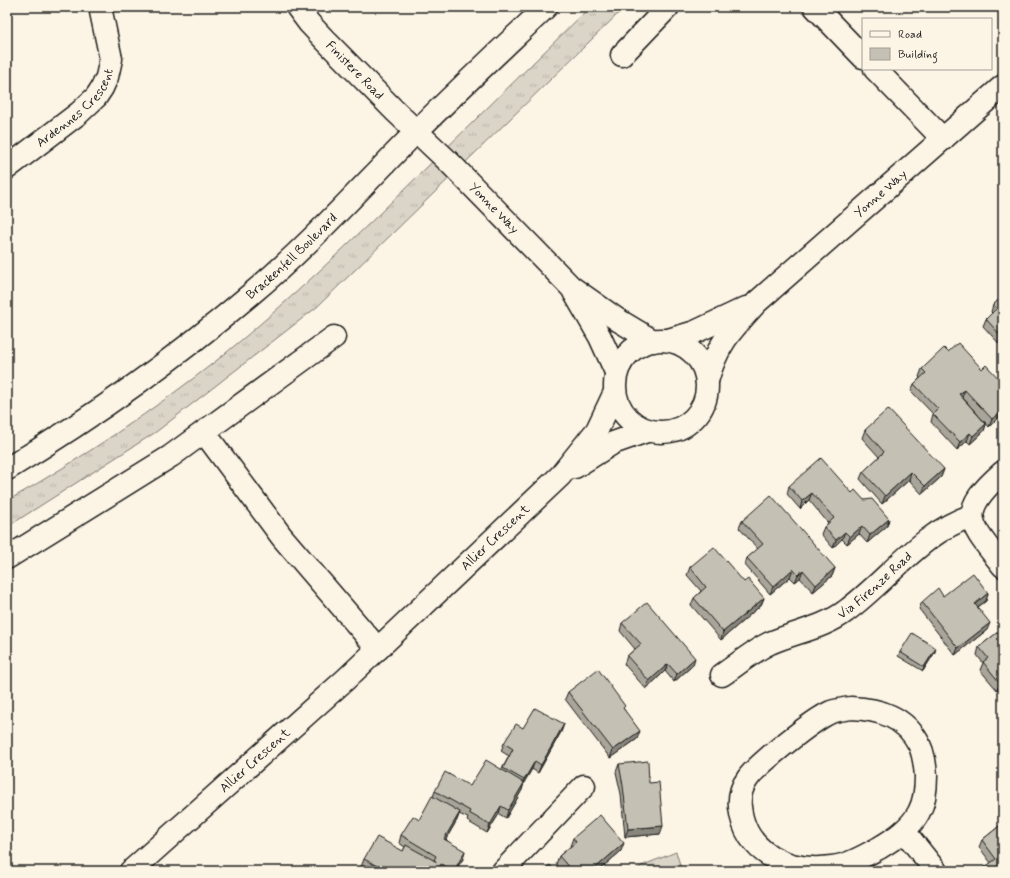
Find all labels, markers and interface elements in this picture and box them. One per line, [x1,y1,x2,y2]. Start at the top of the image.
legend [862,18,992,70]
text: Road [898,27,922,43]
street label: Finistere Road [322,37,388,103]
text: Building [898,47,938,64]
street label: Ardennes Crescent [33,67,117,151]
street label: Yonne Way [850,166,911,221]
street label: Yonne Way [465,179,523,238]
street label: Brackenfell Boulevard [242,209,341,303]
street label: Allier Crescent [457,500,534,574]
street label: Via Firenze Road [834,548,916,623]
street label: Allier Crescent [216,724,294,796]

